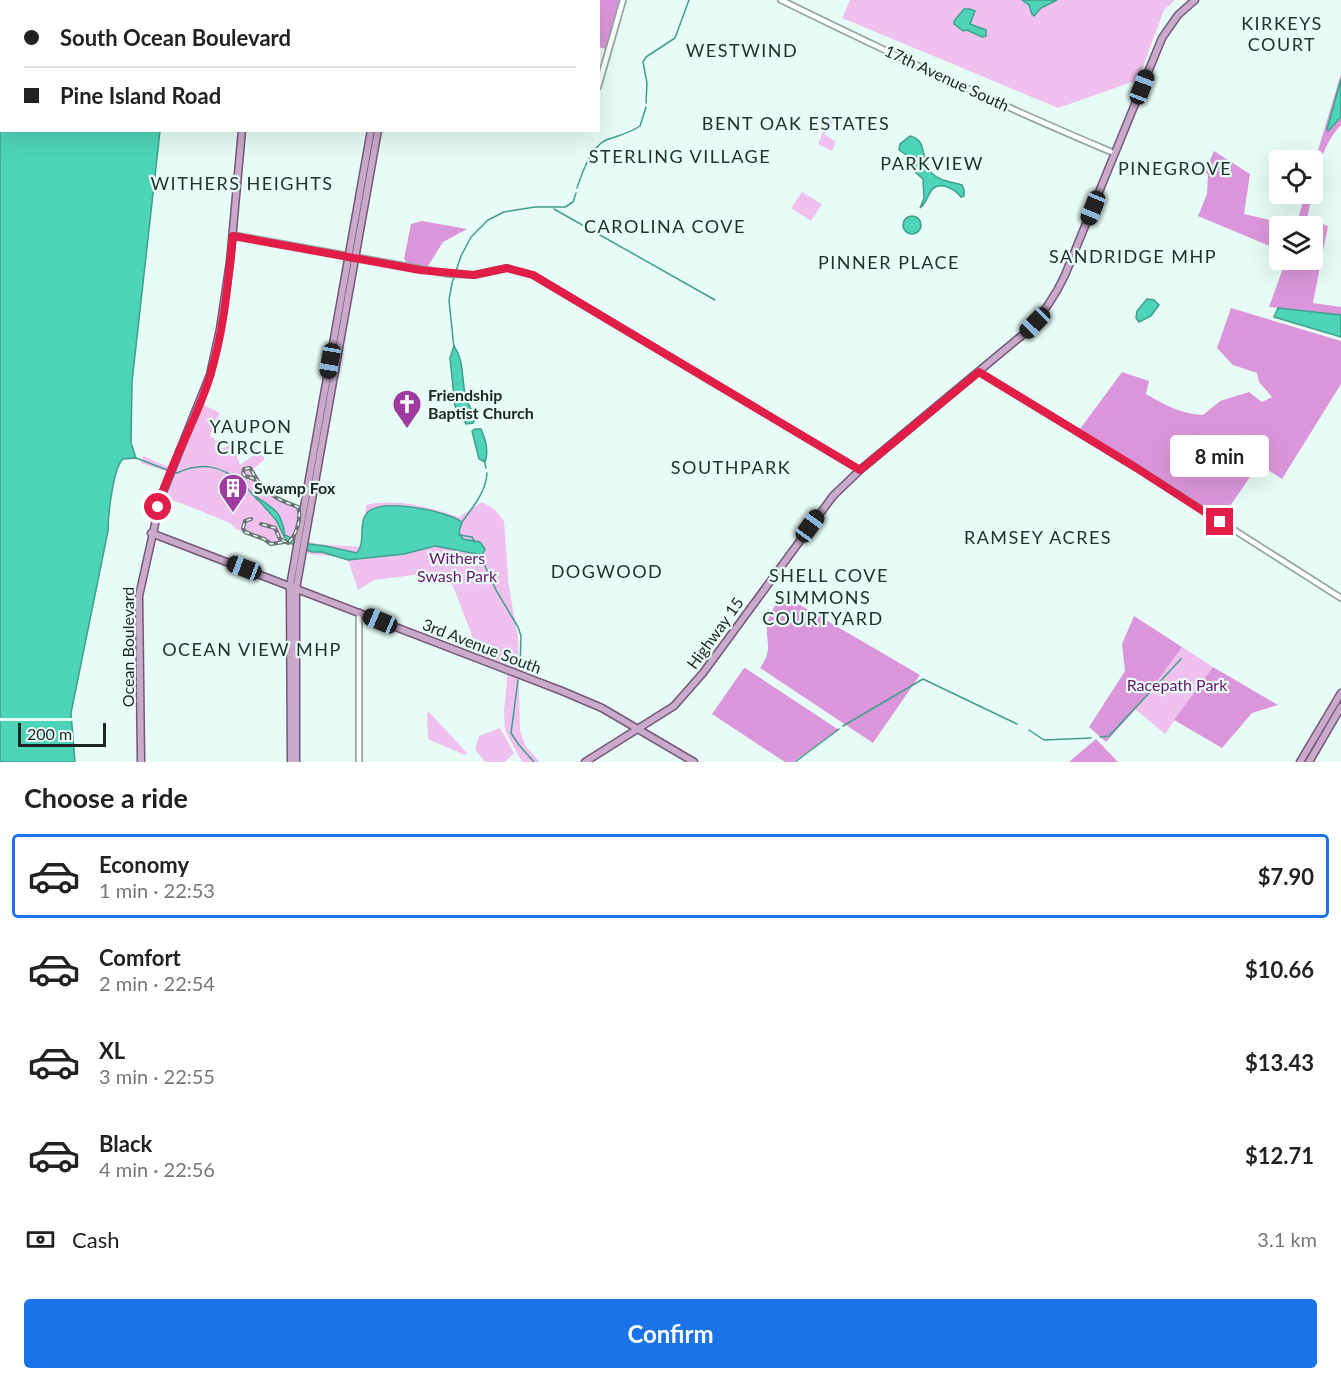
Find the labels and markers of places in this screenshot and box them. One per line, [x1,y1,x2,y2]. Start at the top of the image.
place label: Friendship Baptist Church [428,385,534,422]
church icon: Friendship Baptist Church [391,388,423,430]
building icon: Swamp Fox [217,472,249,514]
place label: Swamp Fox [254,478,336,497]

